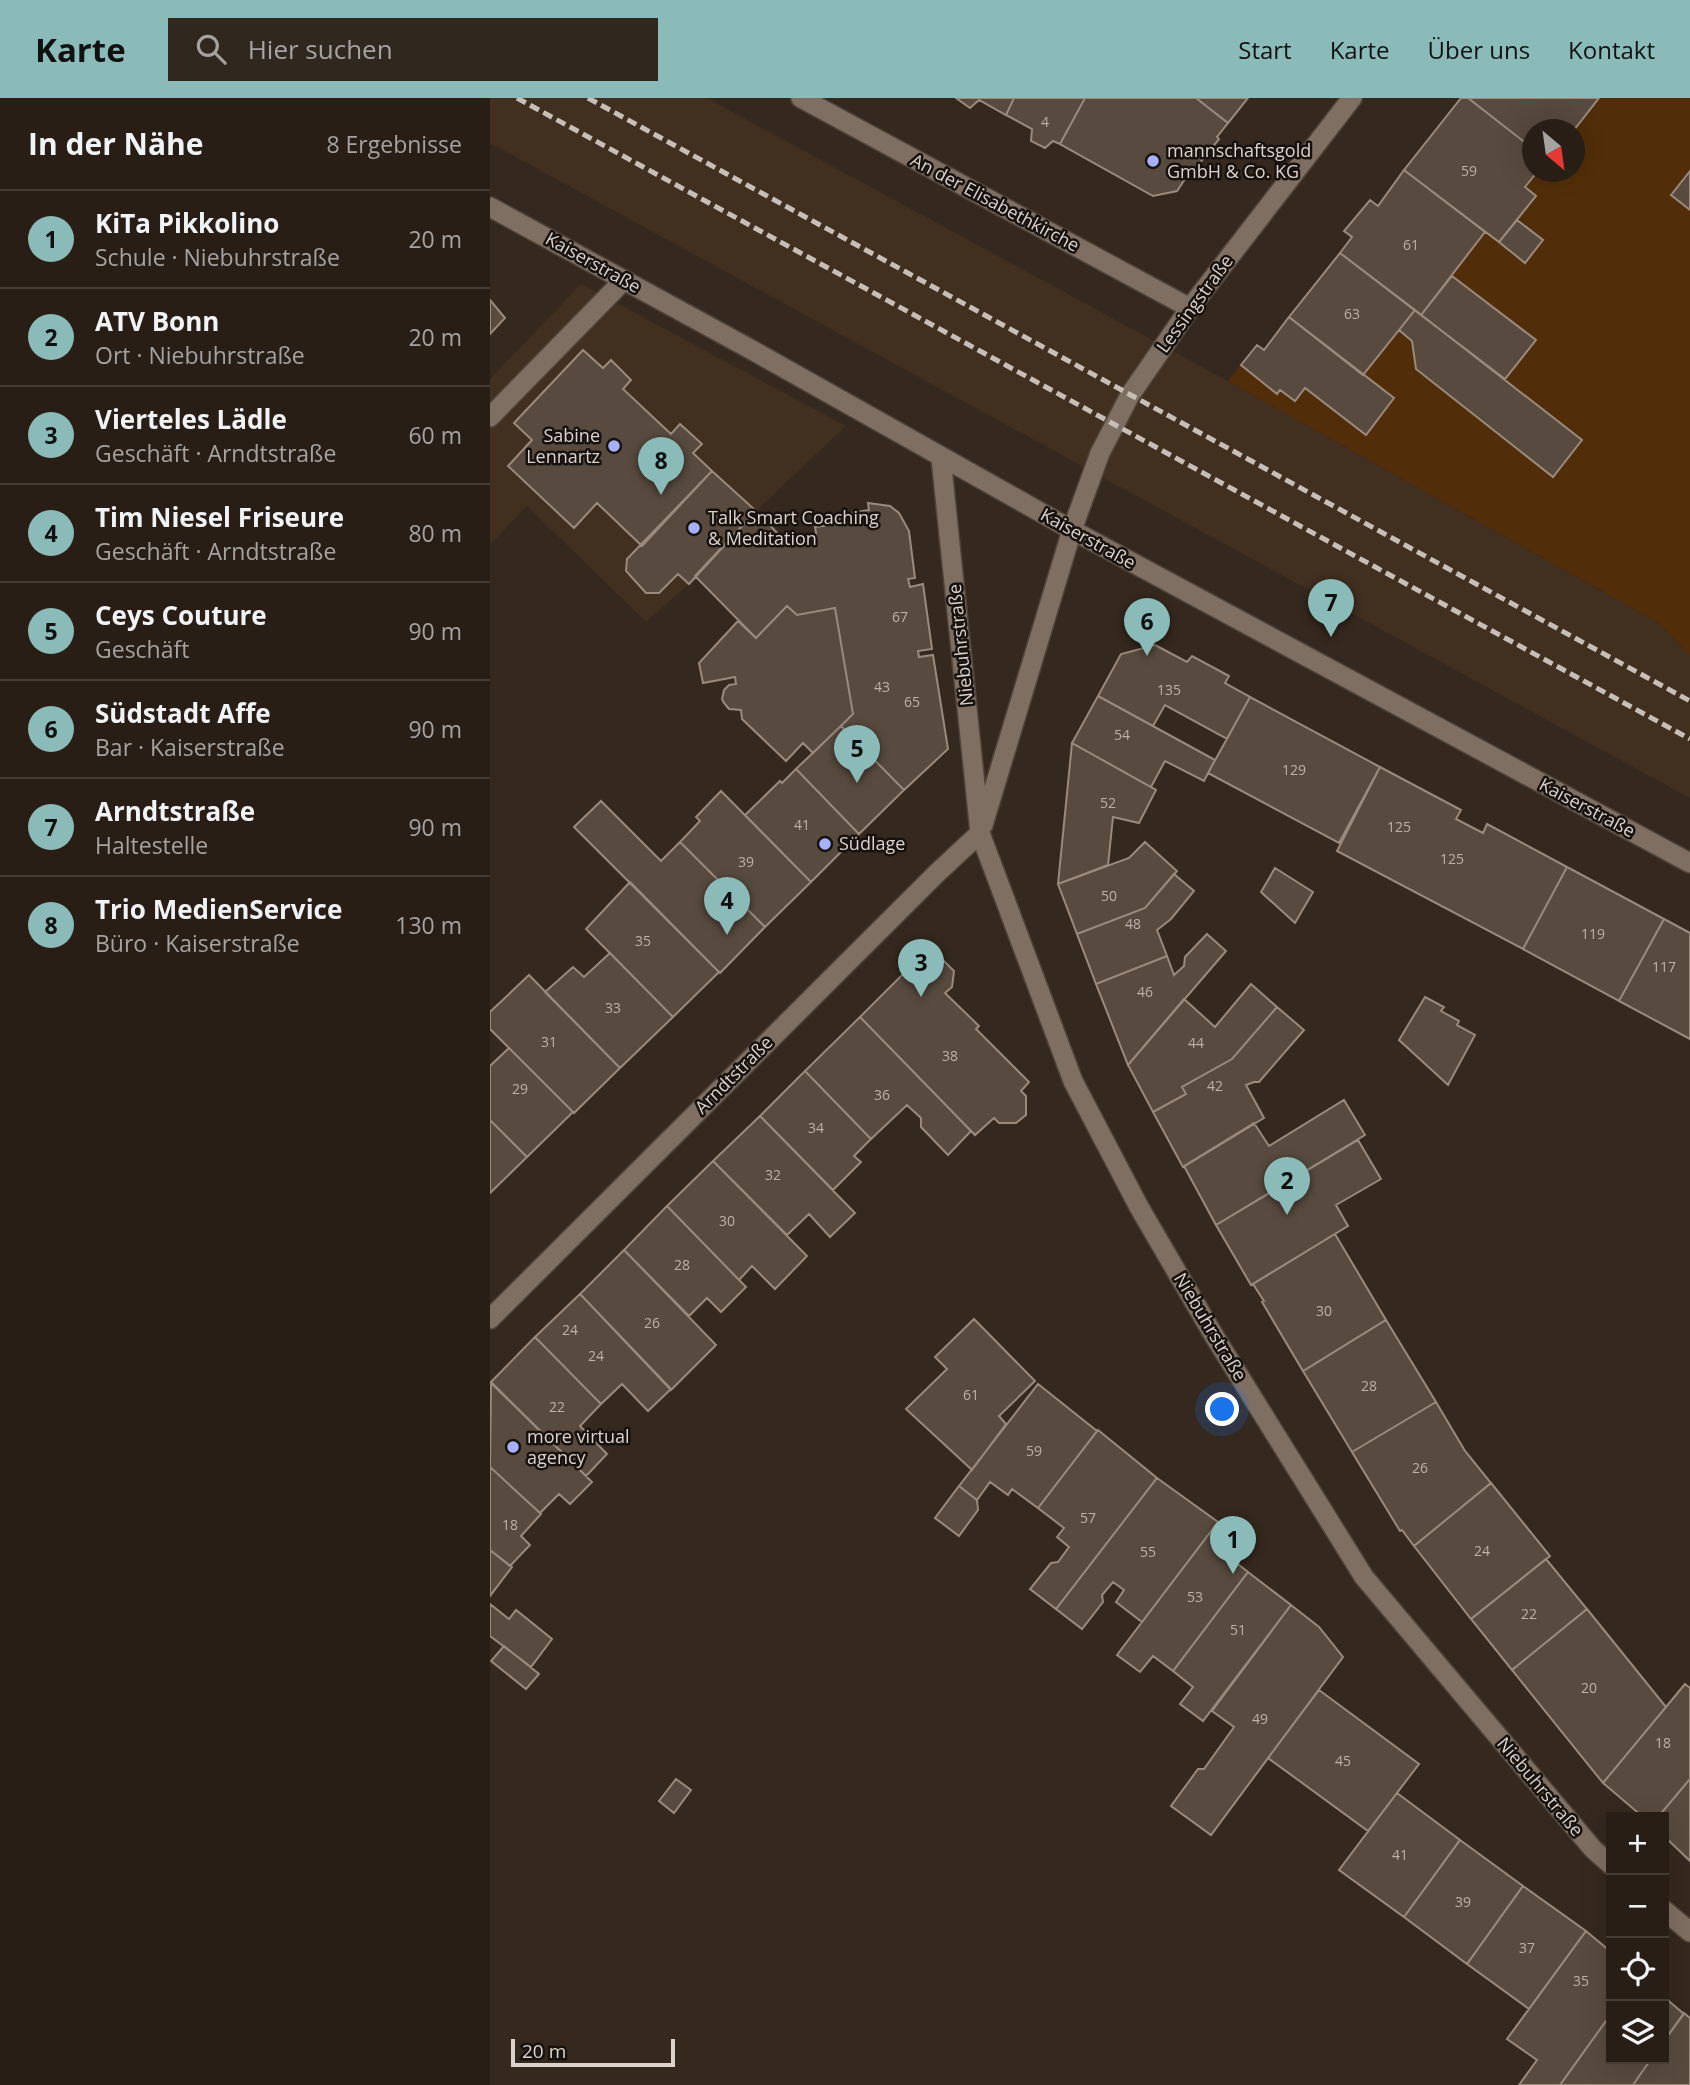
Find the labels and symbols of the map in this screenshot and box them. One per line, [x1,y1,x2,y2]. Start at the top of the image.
house number: 4 [1041,112,1049,131]
north arrow [1522,119,1585,182]
place label: mannschaftsgold GmbH & Co. KG [1167,138,1311,183]
street label: An der Elisabethkirche [907,147,1084,257]
marker: mannschaftsgold GmbH & Co. KG [1145,153,1161,169]
house number: 59 [1461,161,1477,180]
street label: Kaiserstraße [542,226,645,298]
house number: 61 [1403,235,1419,254]
street label: Lessingstraße [1150,250,1238,357]
house number: 63 [1344,304,1360,323]
place label: Sabine Lennartz [526,423,600,468]
pin: 8 [638,437,684,495]
marker: Sabine Lennartz [606,438,622,454]
street label: Kaiserstraße [1037,502,1140,574]
place label: Talk Smart Coaching & Meditation [708,505,879,550]
marker: Talk Smart Coaching & Meditation [686,520,702,536]
pin: 7 [1308,579,1354,637]
street label: Niebuhrstraße [942,583,978,707]
pin: 6 [1124,598,1170,656]
house number: 67 [892,607,908,626]
house number: 43 [874,677,890,696]
house number: 135 [1157,680,1181,699]
house number: 65 [904,692,920,711]
pin: 5 [834,725,880,783]
house number: 54 [1114,725,1130,744]
house number: 129 [1282,760,1306,779]
street label: Kaiserstraße [1535,772,1640,842]
house number: 52 [1100,793,1116,812]
house number: 41 [794,815,810,834]
house number: 125 [1387,817,1411,836]
place label: Südlage [839,831,905,855]
marker: Südlage [817,836,833,852]
house number: 125 [1440,849,1464,868]
house number: 39 [738,852,754,871]
pin: 4 [704,877,750,935]
house number: 50 [1101,886,1117,905]
house number: 48 [1125,914,1141,933]
house number: 119 [1581,924,1605,943]
house number: 35 [635,931,651,950]
pin: 3 [898,939,944,997]
house number: 117 [1652,957,1676,976]
house number: 46 [1137,982,1153,1001]
house number: 33 [605,998,621,1017]
street label: Arndtstraße [689,1030,777,1118]
house number: 31 [541,1032,557,1051]
house number: 44 [1188,1033,1204,1052]
house number: 38 [942,1046,958,1065]
house number: 42 [1207,1076,1223,1095]
house number: 29 [512,1079,528,1098]
house number: 36 [874,1085,890,1104]
house number: 34 [808,1118,824,1137]
pin: 2 [1264,1157,1310,1215]
house number: 32 [765,1165,781,1184]
house number: 30 [719,1211,735,1230]
house number: 28 [674,1255,690,1274]
street label: Niebuhrstraße [1169,1268,1253,1385]
house number: 30 [1316,1301,1332,1320]
house number: 26 [644,1313,660,1332]
house number: 24 [562,1320,578,1339]
house number: 24 [588,1346,604,1365]
house number: 28 [1361,1376,1377,1395]
house number: 61 [963,1385,979,1404]
your location [1205,1392,1239,1426]
house number: 22 [549,1397,565,1416]
place label: more virtual agency [527,1424,630,1469]
marker: more virtual agency [505,1439,521,1455]
house number: 59 [1026,1441,1042,1460]
house number: 26 [1412,1458,1428,1477]
house number: 57 [1080,1508,1096,1527]
house number: 18 [502,1515,518,1534]
pin: 1 [1210,1516,1256,1574]
house number: 24 [1474,1541,1490,1560]
house number: 55 [1140,1542,1156,1561]
house number: 53 [1187,1587,1203,1606]
house number: 22 [1521,1604,1537,1623]
house number: 51 [1230,1620,1246,1639]
house number: 20 [1581,1678,1597,1697]
house number: 49 [1252,1709,1268,1728]
street label: Niebuhrstraße [1492,1732,1589,1841]
house number: 18 [1655,1733,1671,1752]
house number: 45 [1335,1751,1351,1770]
house number: 41 [1392,1845,1408,1864]
house number: 39 [1455,1892,1471,1911]
house number: 37 [1519,1938,1535,1957]
house number: 35 [1573,1971,1589,1990]
scale bar [511,2036,676,2068]

